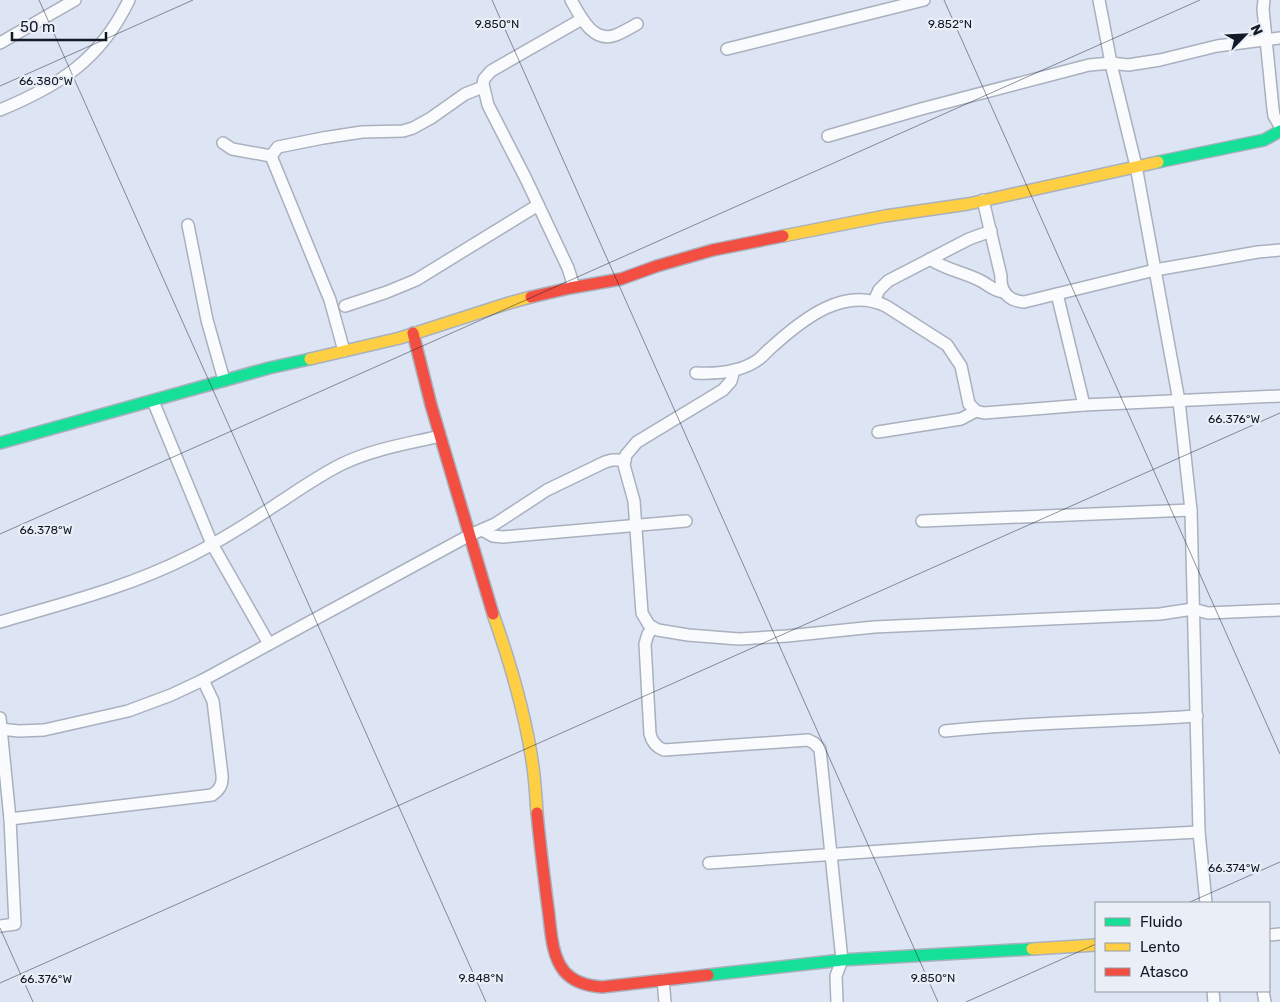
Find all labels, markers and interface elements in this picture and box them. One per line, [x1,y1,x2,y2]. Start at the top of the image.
scale bar [12,10,106,42]
north arrow [1220,10,1270,60]
text: 9.850°N [475,17,519,31]
text: 9.852°N [928,17,972,31]
text: 50 m [20,18,55,36]
text: N [1247,22,1266,38]
text: 66.380°W [19,74,73,88]
text: 66.376°W [1208,412,1260,426]
text: 66.378°W [20,523,73,537]
text: 66.374°W [1208,861,1260,875]
legend [1095,902,1270,992]
text: Fluido [1140,913,1183,931]
text: Lento [1140,938,1180,956]
text: Atasco [1140,963,1188,981]
text: 9.848°N [459,971,503,985]
text: 9.850°N [911,971,955,985]
text: 66.376°W [20,972,72,986]

